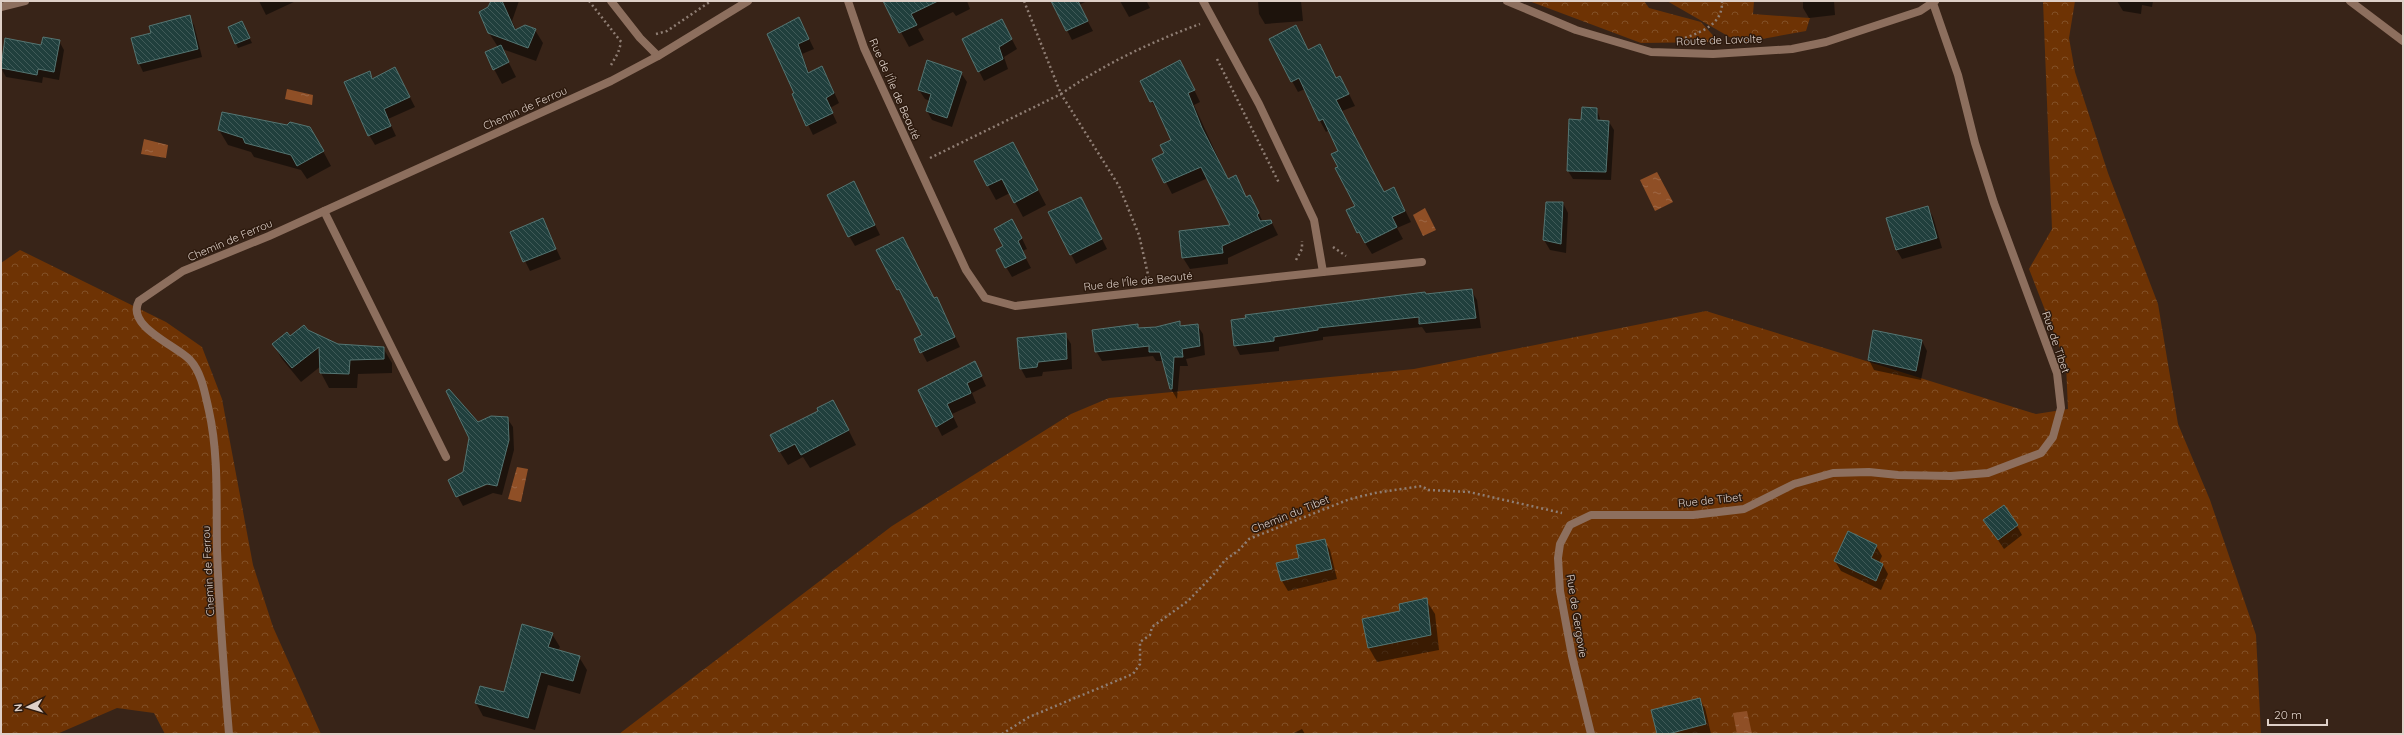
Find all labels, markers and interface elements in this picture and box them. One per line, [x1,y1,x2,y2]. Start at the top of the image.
street label: Route de Lavolte [1676,32,1762,48]
street label: Rue de l'Île de Beauté [866,36,924,142]
street label: Chemin de Ferrou [481,83,569,133]
street label: Chemin de Ferrou [186,216,274,264]
street label: Rue de l'Île de Beauté [1083,268,1193,294]
street label: Rue de Tibet [2039,309,2073,375]
street label: Rue de Tibet [1677,490,1743,510]
street label: Chemin du Tibet [1249,492,1331,536]
street label: Chemin de Ferrou [199,525,217,617]
street label: Rue de Gergovie [1564,573,1590,659]
north arrow [8,687,48,727]
scale bar [2268,701,2327,727]
text: N [11,703,25,713]
text: 20 m [2274,707,2302,722]

